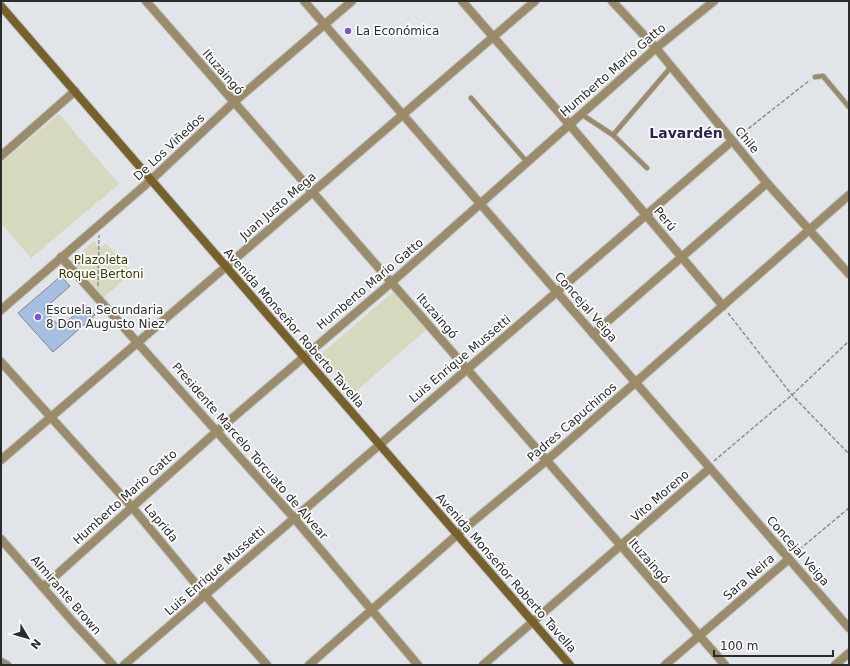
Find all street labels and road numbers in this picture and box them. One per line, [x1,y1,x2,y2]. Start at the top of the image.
street label: Humberto Mario Gatto [558,21,668,119]
street label: Ituzaingó [200,46,246,98]
street label: De Los Viñedos [131,111,207,183]
street label: Chile [732,124,762,156]
street label: Juan Justo Mega [236,169,319,243]
street label: Perú [651,204,679,234]
street label: Humberto Mario Gatto [314,235,426,333]
street label: Avenida Monseñor Roberto Tavella [221,245,367,411]
street label: Concejal Veiga [552,269,620,345]
street label: Ituzaingó [414,290,460,342]
street label: Luis Enrique Mussetti [406,313,514,405]
street label: Presidente Marcelo Torcuato de Alvear [169,360,331,542]
street label: Padres Capuchinos [525,379,619,465]
street label: Humberto Mario Gatto [70,447,180,547]
street label: Vito Moreno [628,467,692,525]
street label: Avenida Monseñor Roberto Tavella [433,490,579,656]
street label: Laprida [141,501,181,545]
street label: Concejal Veiga [764,513,832,589]
street label: Luis Enrique Mussetti [162,524,268,618]
street label: Ituzaingó [626,535,672,587]
street label: Sara Neira [721,551,777,603]
street label: Almirante Brown [28,553,104,637]

